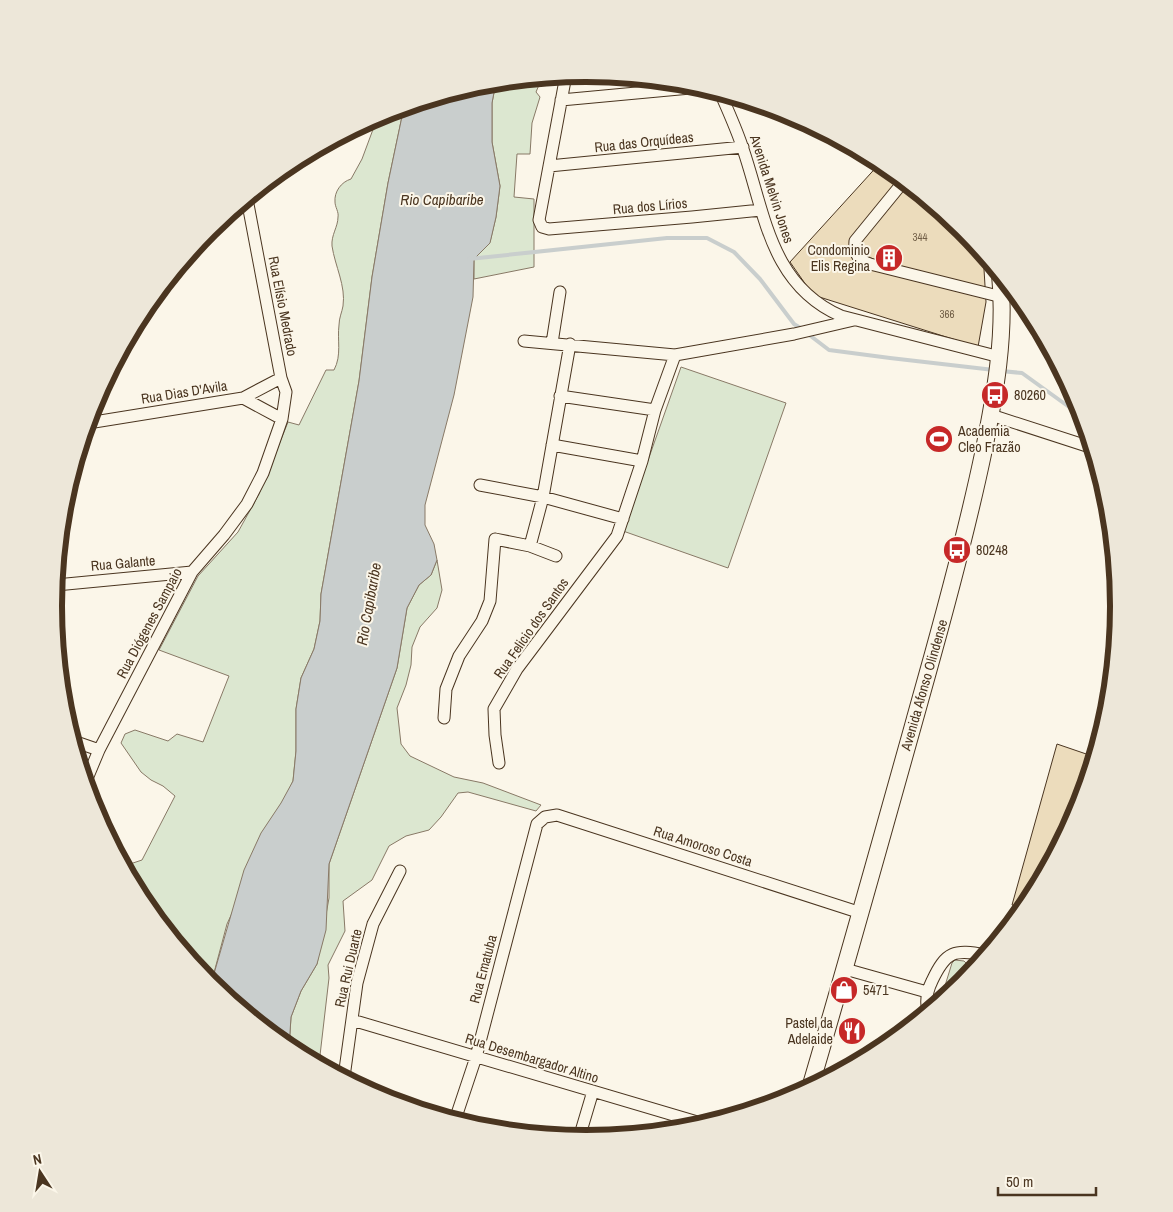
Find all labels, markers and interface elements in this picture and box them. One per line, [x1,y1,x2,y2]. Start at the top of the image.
street label: Rua das Orquídeas [594,128,695,156]
street label: Avenida Melvin Jones [746,132,798,246]
water label: Rio Capibaribe [400,189,484,210]
street label: Rua dos Lírios [612,194,688,218]
house number: 344 [912,230,928,244]
place label: Condominio Elis Regina [807,241,871,275]
building icon: Condominio Elis Regina [874,243,904,273]
street label: Rua Elísio Medrado [264,254,302,358]
house number: 366 [939,307,955,321]
street label: Rua Dias D'Avila [140,376,229,408]
bus stop icon: 80260 [980,380,1010,410]
place label: 80260 [1014,386,1046,404]
place label: Academia Cleo Frazão [957,422,1021,456]
sports icon: Academia Cleo Frazão [924,424,954,454]
bus stop icon: 80248 [942,535,972,565]
place label: 80248 [976,541,1008,559]
street label: Rua Galante [90,551,156,575]
water label: Rio Capibaribe [351,561,386,647]
street label: Rua Diógenes Sampaio [112,565,186,681]
street label: Rua Felicio dos Santos [490,574,573,682]
street label: Avenida Afonso Olindense [896,617,951,754]
street label: Rua Amoroso Costa [651,822,755,871]
street label: Rua Rui Duarte [330,927,366,1009]
street label: Rua Ematuba [465,932,501,1005]
shop icon: 5471 [829,975,859,1005]
place label: 5471 [863,981,889,999]
place label: Pastel da Adelaide [785,1014,834,1048]
restaurant icon: Pastel da Adelaide [837,1016,867,1046]
street label: Rua Desembargador Altino [463,1029,601,1087]
north arrow [15,1147,65,1197]
text: N [31,1150,43,1169]
scale bar [998,1164,1096,1196]
text: 50 m [1006,1171,1033,1192]

